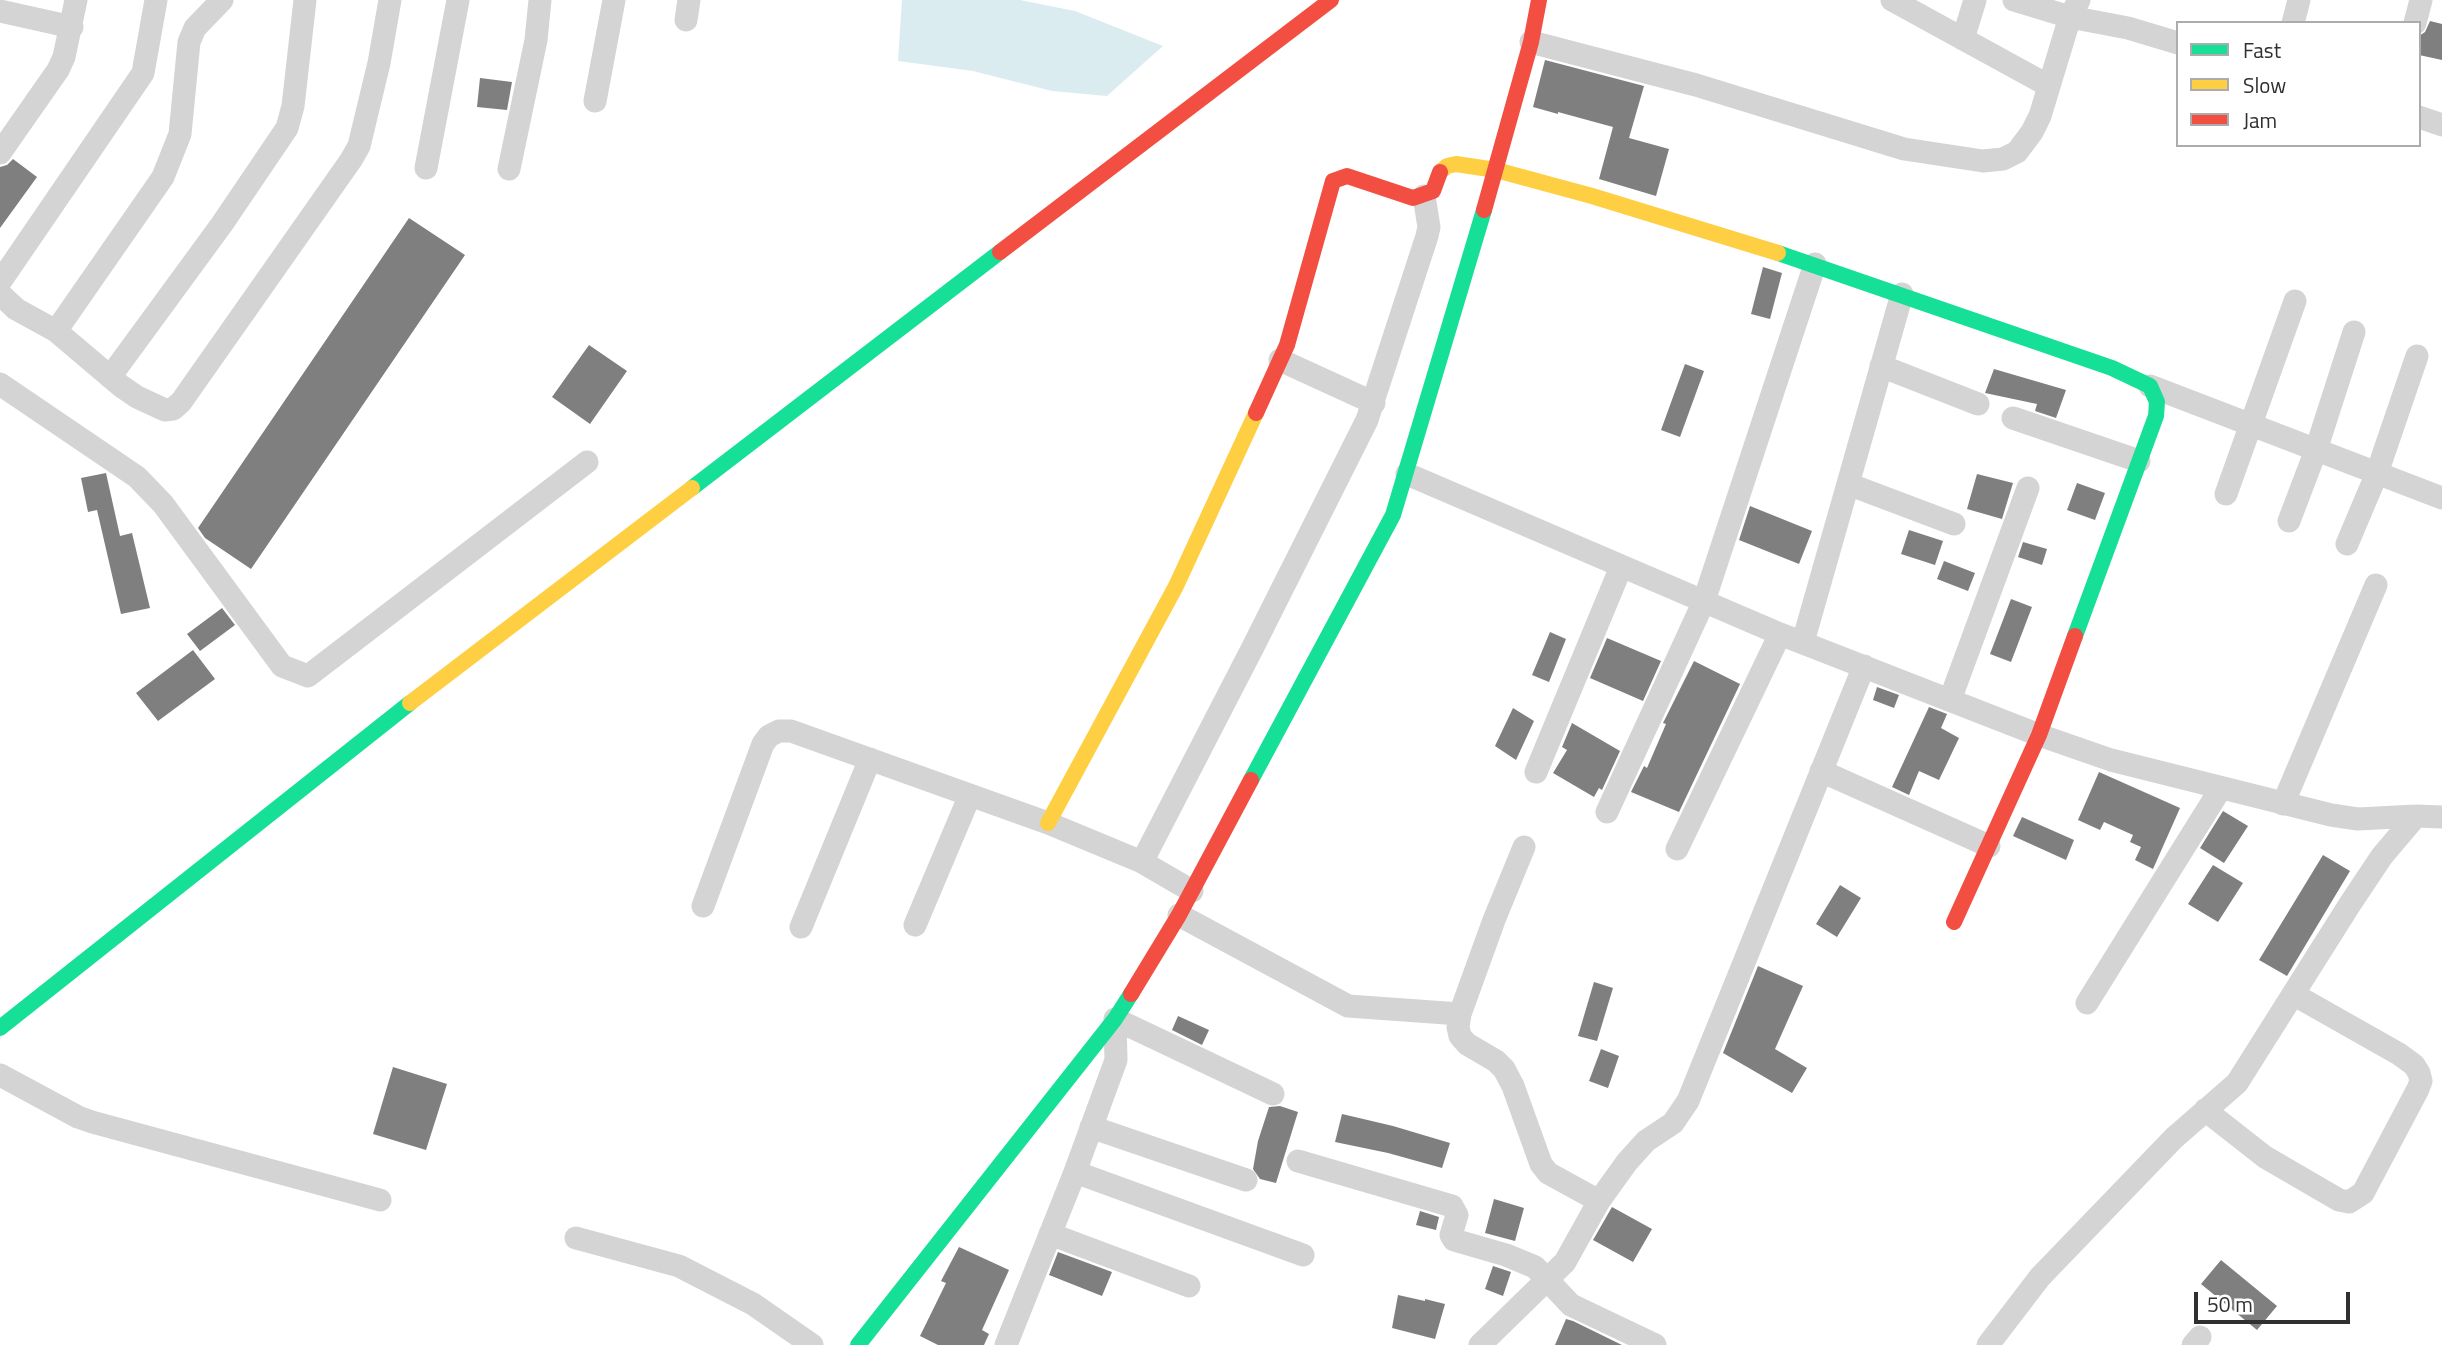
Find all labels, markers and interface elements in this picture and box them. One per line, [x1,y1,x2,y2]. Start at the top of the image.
legend [2176,21,2421,147]
text: Fast [2243,34,2281,66]
text: Slow [2243,69,2286,101]
text: Jam [2243,104,2277,136]
scale bar [2197,1278,2353,1322]
text: 50 m [2207,1288,2253,1320]

